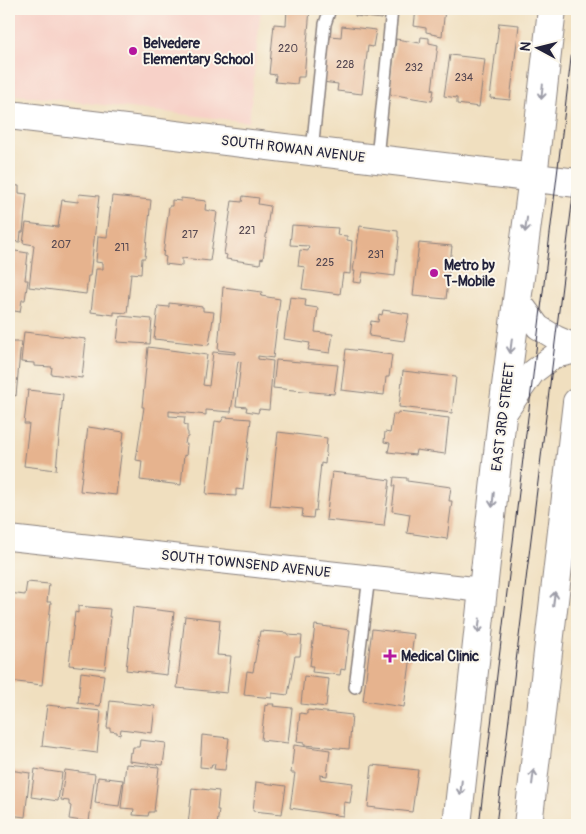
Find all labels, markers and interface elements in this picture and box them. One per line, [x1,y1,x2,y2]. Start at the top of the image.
north arrow [514,22,564,72]
place label: Belvedere Elementary School [143,35,254,68]
text: N [517,41,535,52]
house number: 220 [278,42,298,55]
marker: Belvedere Elementary School [127,45,139,57]
house number: 228 [336,58,354,71]
house number: 232 [405,61,423,74]
house number: 234 [455,71,474,84]
one-way arrow [537,84,547,100]
street label: SOUTH ROWAN AVENUE [220,132,366,166]
one-way arrow [521,217,531,233]
house number: 221 [239,224,255,237]
house number: 217 [182,228,198,241]
house number: 207 [51,238,71,251]
house number: 211 [115,241,129,254]
house number: 231 [368,248,384,261]
house number: 225 [316,256,334,269]
place label: Metro by T-Mobile [443,257,496,290]
marker: Metro by T-Mobile [428,267,440,279]
one-way arrow [506,337,516,353]
street label: EAST 3RD STREET [488,361,518,472]
one-way arrow [488,492,498,508]
street label: SOUTH TOWNSEND AVENUE [160,547,332,581]
one-way arrow [549,591,559,607]
one-way arrow [474,618,484,634]
place label: Medical Clinic [401,648,479,665]
marker: Medical Clinic [383,649,397,663]
one-way arrow [528,769,538,785]
one-way arrow [456,779,466,795]

